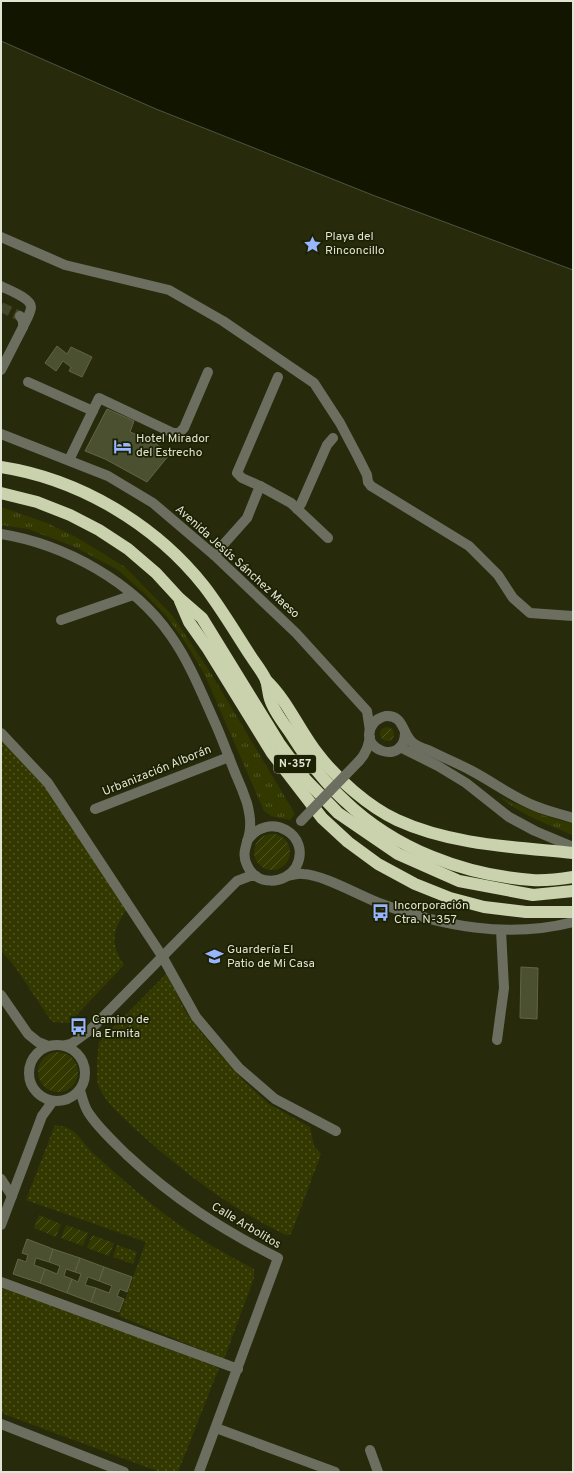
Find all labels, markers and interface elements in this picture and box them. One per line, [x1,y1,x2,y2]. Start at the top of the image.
place label: Playa del Rinconcillo [325,229,385,259]
place icon: Playa del Rinconcillo [302,234,322,254]
place label: Hotel Mirador del Estrecho [136,431,210,461]
hotel icon: Hotel Mirador del Estrecho [113,436,133,456]
street label: Avenida Jesús Sánchez Maeso [171,502,303,622]
street label: Urbanización Alborán [100,742,214,800]
road number: N-357 [274,755,316,773]
place label: Incorporación Ctra. N-357 [394,898,469,928]
bus stop icon: Incorporación Ctra. N-357 [371,903,391,923]
place label: Guardería El Patio de Mi Casa [227,942,315,972]
school or university icon: Guardería El Patio de Mi Casa [204,947,224,967]
place label: Camino de la Ermita [92,1012,149,1042]
bus stop icon: Camino de la Ermita [69,1017,89,1037]
street label: Calle Arbolitos [208,1199,284,1253]

